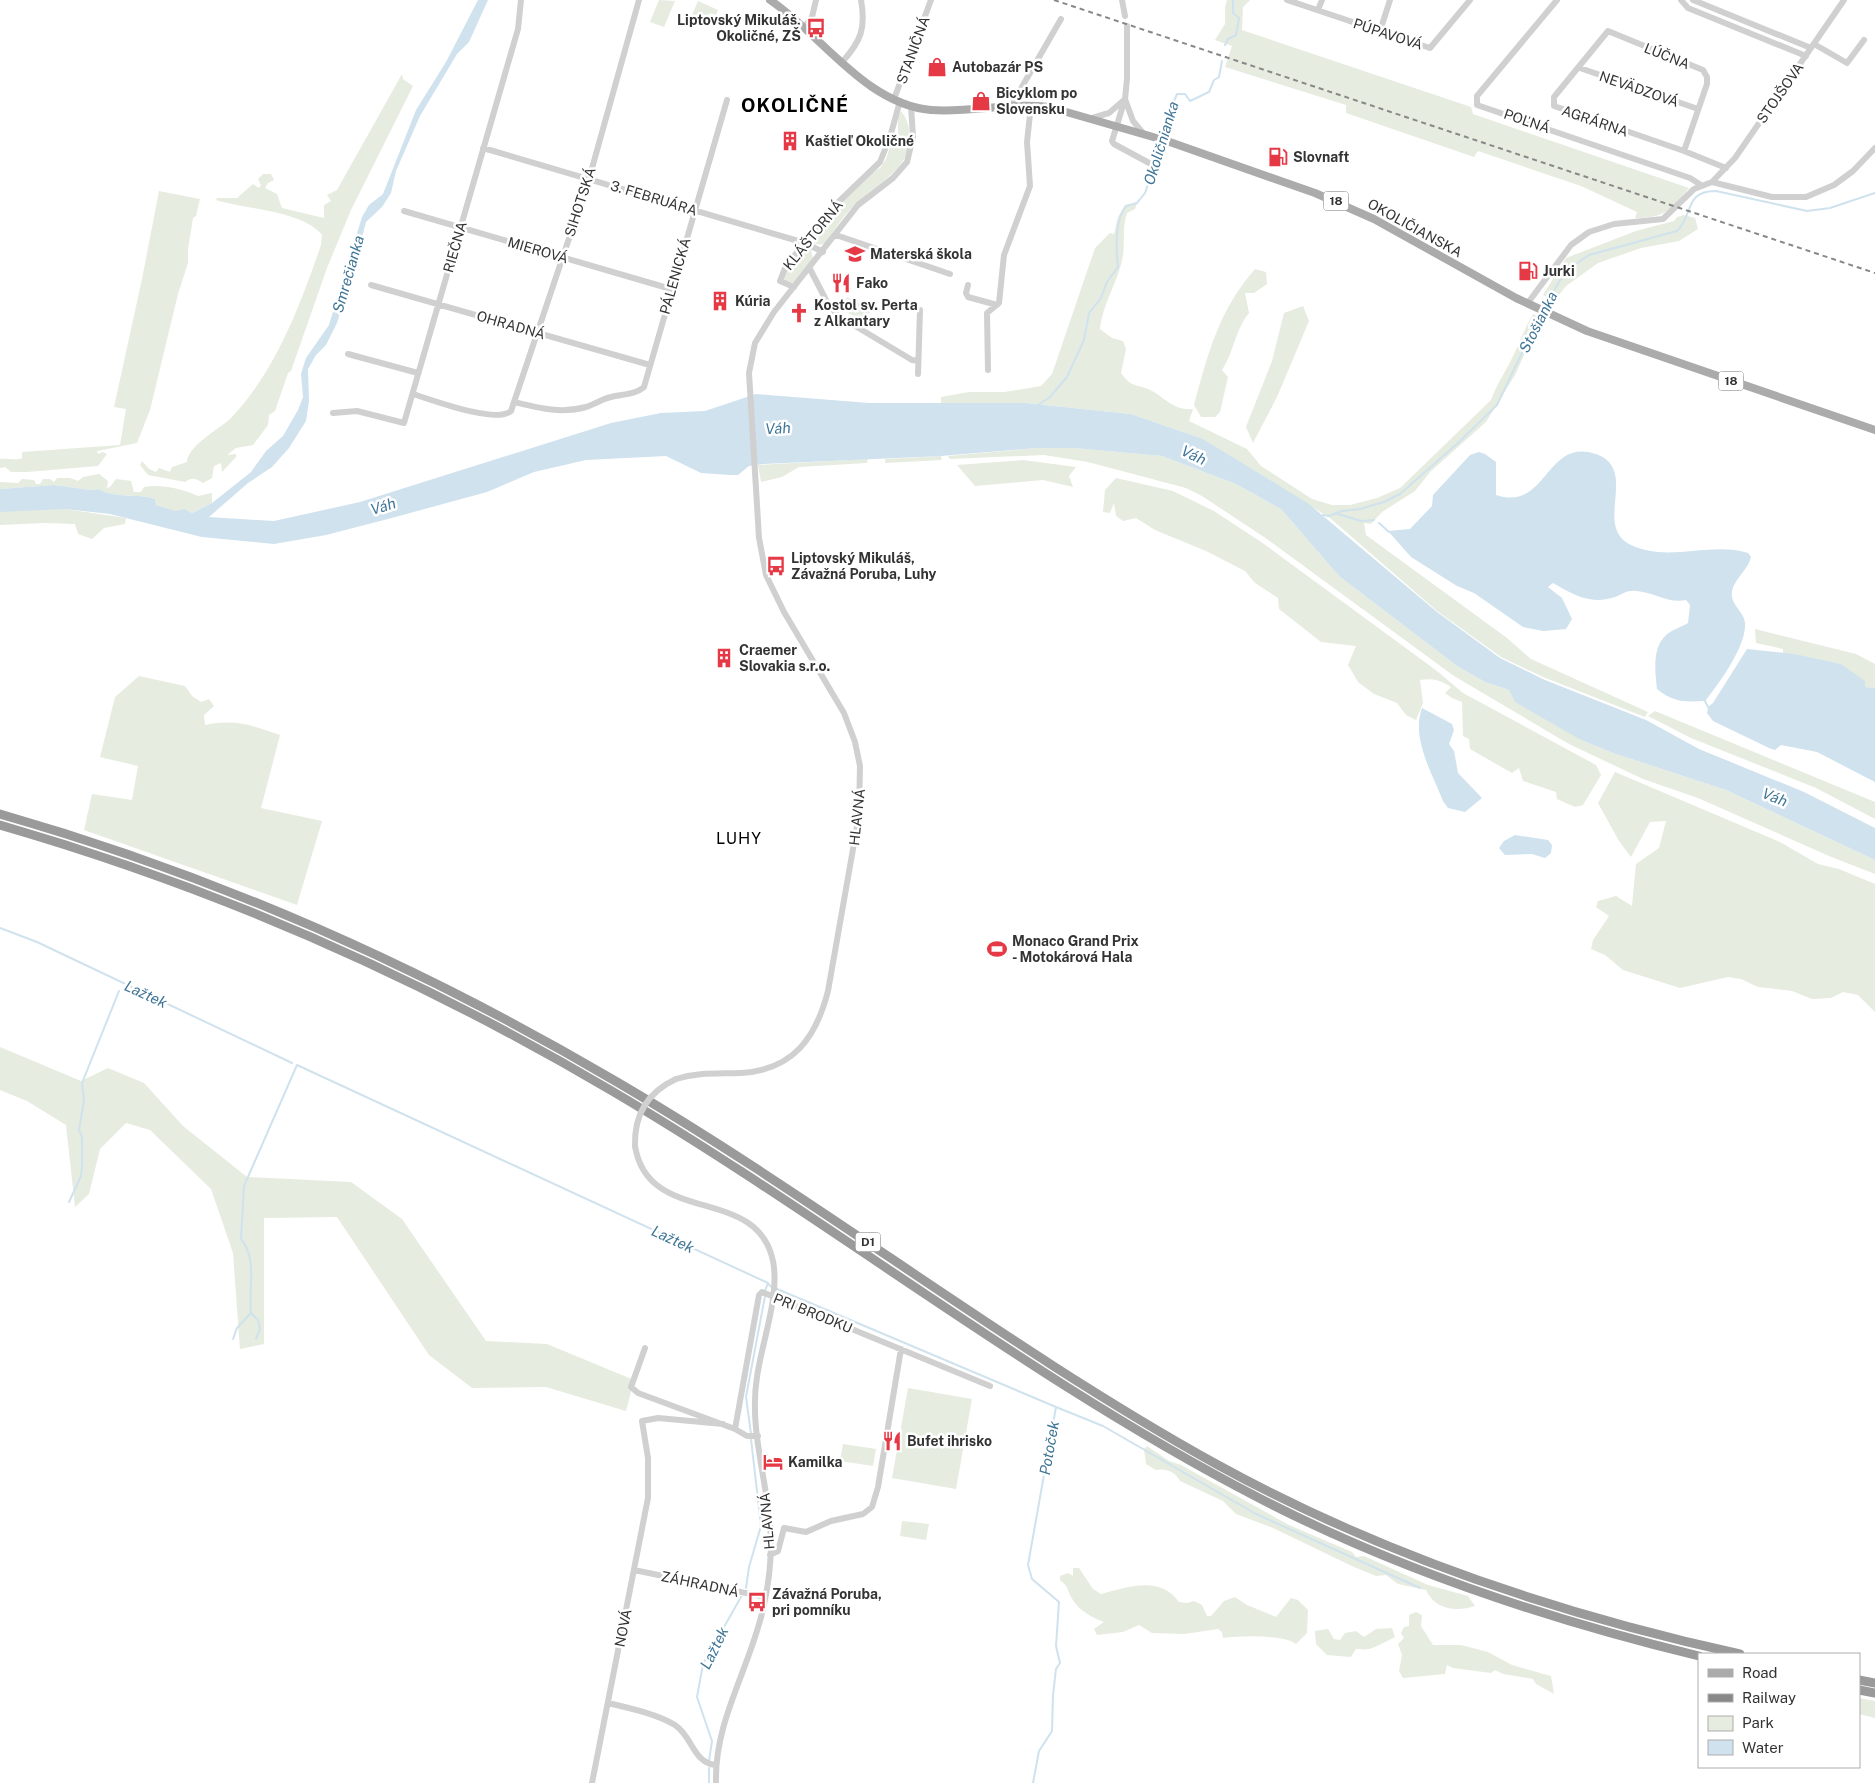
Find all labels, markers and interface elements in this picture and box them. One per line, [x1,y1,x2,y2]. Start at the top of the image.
place label: Liptovský Mikuláš, Okoličné, ZŠ [677,12,801,44]
street label: PÚPAVOVÁ [1351,13,1425,53]
street label: STANIČNÁ [892,14,933,86]
bus stop icon: Liptovský Mikuláš, Okoličné, ZŠ [805,17,827,39]
street label: LÚČNA [1642,38,1693,72]
shop icon: Autobazár PS [926,56,948,78]
place label: Autobazár PS [952,59,1043,75]
street label: STOJŠOVA [1753,59,1807,126]
street label: NEVÄDZOVÁ [1597,66,1682,110]
place label: Bicyklom po Slovensku [996,85,1077,117]
shop icon: Bicyklom po Slovensku [970,90,992,112]
district label: OKOLIČNÉ [741,94,849,116]
water label: Okoličnianka [1140,99,1182,187]
street label: AGRÁRNA [1560,101,1631,140]
street label: POĽNÁ [1502,105,1553,136]
building icon: Kaštieľ Okoličné [779,130,801,152]
place label: Kaštieľ Okoličné [805,133,914,149]
fuel station icon: Slovnaft [1267,146,1289,168]
place label: Slovnaft [1293,149,1349,165]
street label: SIHOTSKÁ [560,165,599,239]
street label: 3. FEBRUÁRA [609,176,700,219]
road number: 18 [1324,192,1348,210]
street label: OKOLIČIANSKA [1365,195,1465,261]
street label: KLÁŠTORNÁ [779,196,846,273]
street label: RIEČNA [439,219,470,274]
water label: Smrečianka [329,233,367,315]
street label: MIEROVÁ [506,233,570,266]
street label: PÁLENICKÁ [655,236,694,316]
school or university icon: Materská škola [844,243,866,265]
place label: Materská škola [870,246,972,262]
fuel station icon: Jurki [1517,260,1539,282]
place label: Jurki [1543,263,1575,279]
restaurant icon: Fako [830,272,852,294]
place label: Fako [856,275,888,291]
water label: Stošianka [1515,289,1561,355]
building icon: Kúria [709,290,731,312]
place label: Kúria [735,293,770,309]
place label: Kostol sv. Perta z Alkantary [814,297,918,329]
church icon: Kostol sv. Perta z Alkantary [788,302,810,324]
street label: OHRADNÁ [475,307,547,342]
road number: 18 [1718,372,1744,391]
water label: Váh [765,419,791,437]
water label: Váh [1179,442,1209,468]
water label: Váh [368,494,398,518]
place label: Liptovský Mikuláš, Závažná Poruba, Luhy [791,550,936,582]
bus stop icon: Liptovský Mikuláš, Závažná Poruba, Luhy [765,555,787,577]
place label: Craemer Slovakia s.r.o. [739,642,830,674]
building icon: Craemer Slovakia s.r.o. [713,647,735,669]
water label: Váh [1760,784,1790,810]
street label: HLAVNÁ [845,788,868,846]
district label: LUHY [716,829,762,848]
place label: Monaco Grand Prix - Motokárová Hala [1012,933,1139,965]
sports icon: Monaco Grand Prix - Motokárová Hala [986,938,1008,960]
water label: Lažtek [122,977,171,1012]
water label: Lažtek [649,1222,698,1257]
road number: D1 [856,1232,880,1252]
street label: PRI BRODKU [771,1290,855,1336]
water label: Potoček [1036,1419,1062,1476]
restaurant icon: Bufet ihrisko [881,1430,903,1452]
place label: Bufet ihrisko [907,1433,992,1449]
hotel icon: Kamilka [762,1451,784,1473]
place label: Kamilka [788,1454,843,1470]
street label: HLAVNÁ [756,1492,777,1550]
street label: ZÁHRADNÁ [660,1567,741,1600]
place label: Závažná Poruba, pri pomníku [772,1586,882,1618]
bus stop icon: Závažná Poruba, pri pomníku [746,1591,768,1613]
street label: NOVÁ [611,1607,635,1648]
water label: Lažtek [697,1623,732,1672]
legend [1698,1653,1860,1768]
text: Road [1742,1664,1778,1681]
text: Railway [1742,1689,1796,1706]
text: Park [1742,1714,1774,1731]
text: Water [1742,1739,1784,1756]

